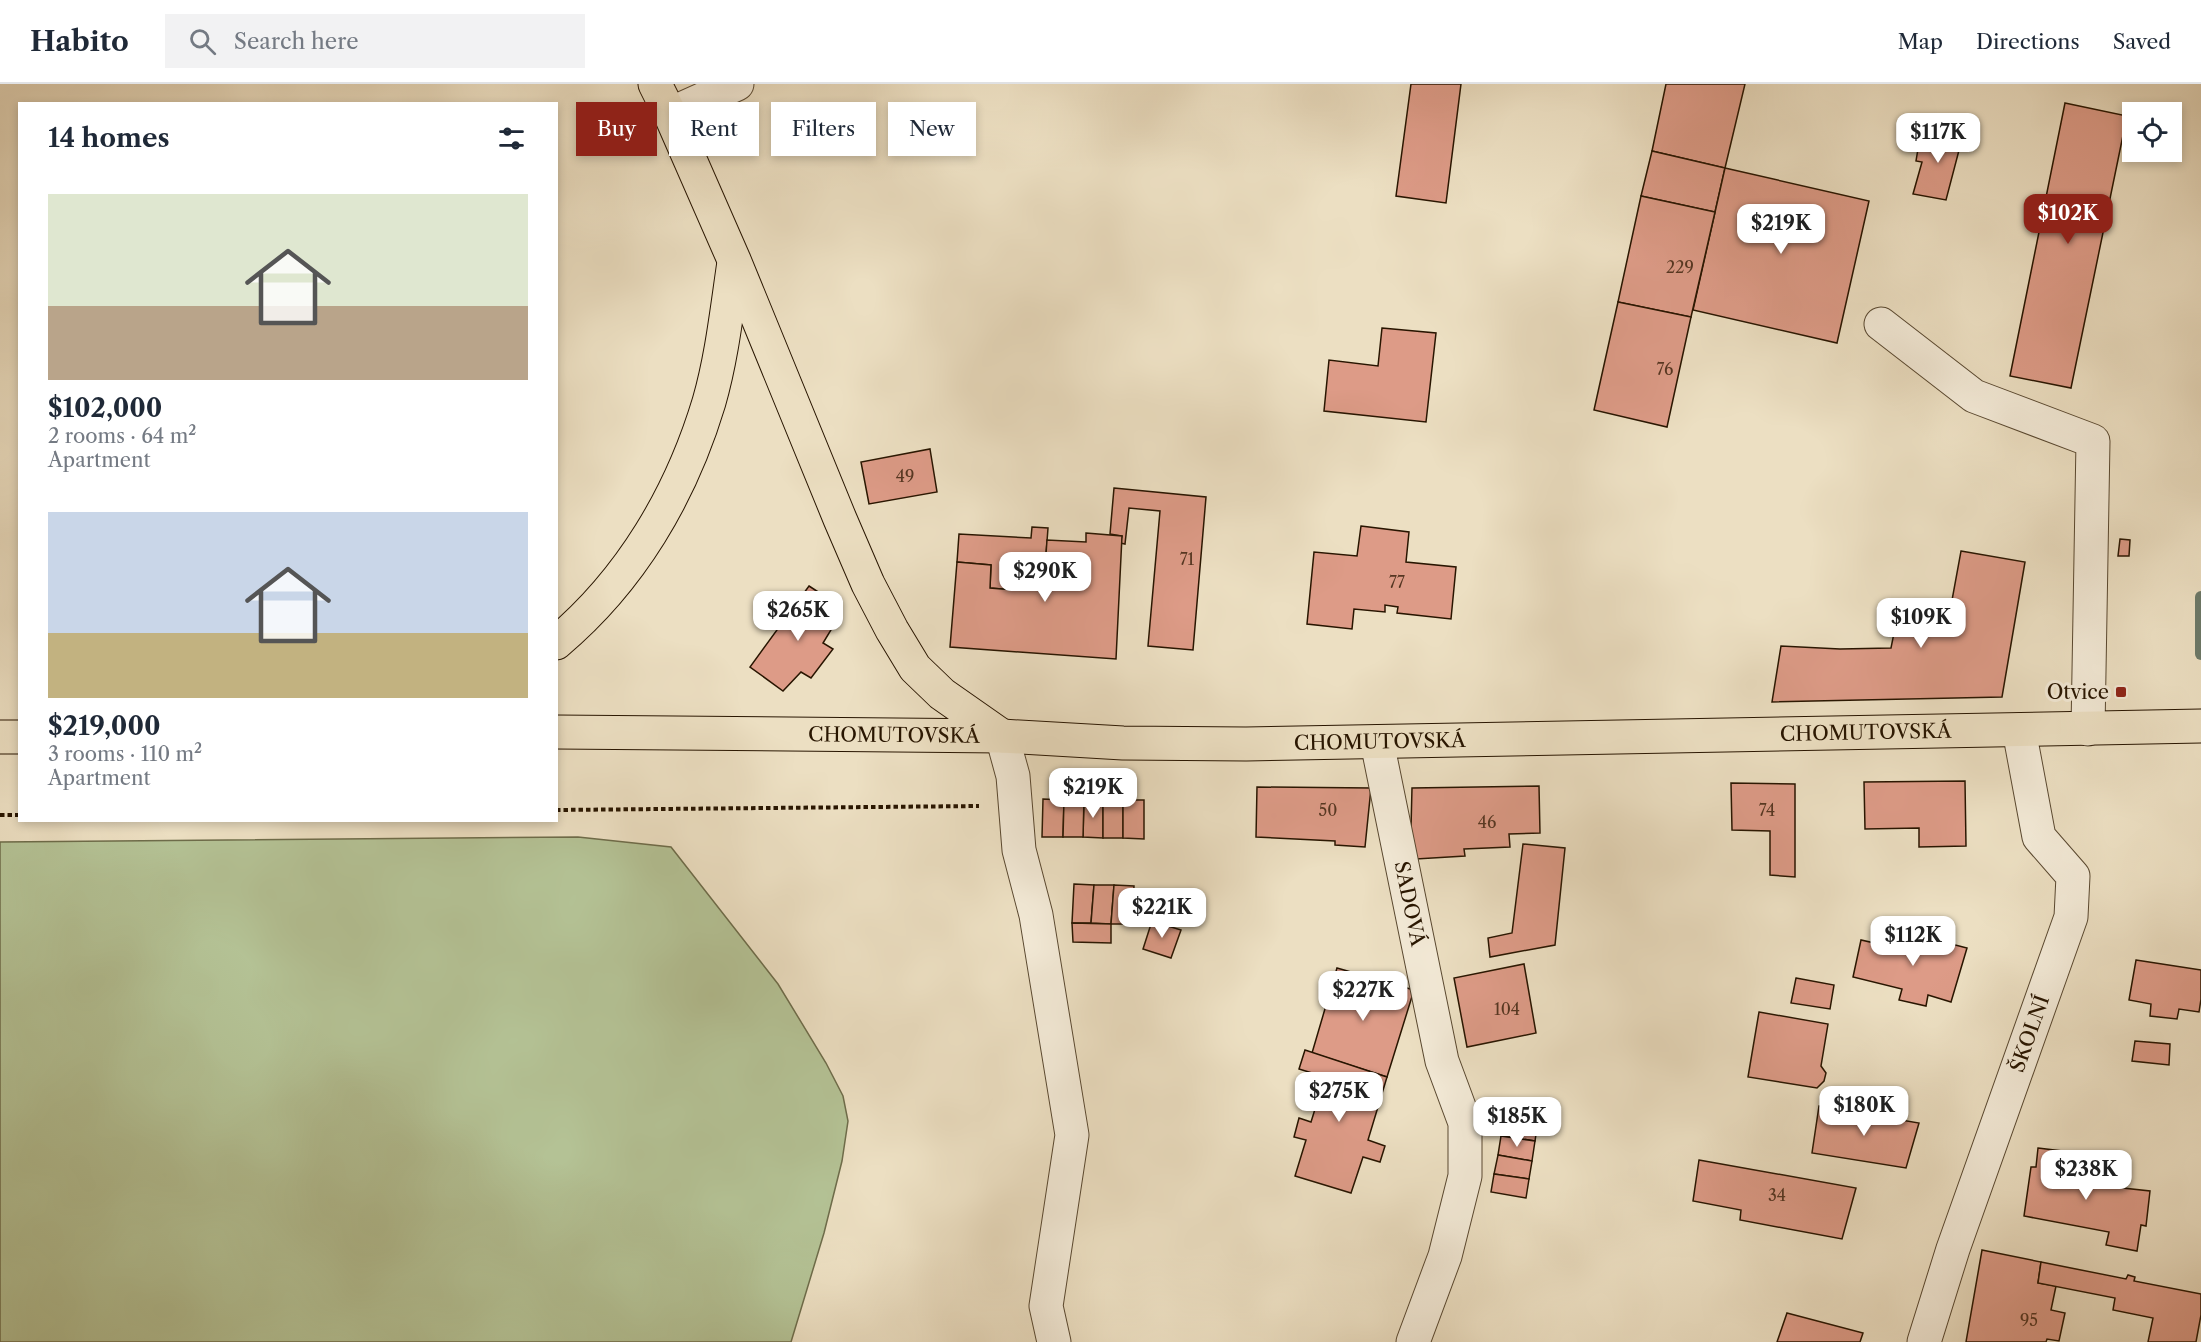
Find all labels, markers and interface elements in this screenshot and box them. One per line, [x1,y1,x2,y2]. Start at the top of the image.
search box [165,14,585,68]
text: Habito [30,24,129,58]
icon: search [186,25,219,58]
text: Search here [234,28,358,55]
text: Map [1898,29,1943,54]
text: Directions [1976,29,2080,54]
text: Saved [2113,29,2171,54]
chip: Buy [576,102,657,156]
chip: Rent [669,102,759,156]
chip: Filters [771,102,876,156]
chip: New [888,102,976,156]
map controls [2122,102,2182,162]
button: locate [2122,102,2182,162]
pin: $117K [1896,113,1980,164]
text: $117K [1910,120,1966,144]
text: 14 homes [48,122,170,154]
icon: filters [495,122,528,155]
pin: $102K [2026,194,2110,245]
text: $102K [2038,201,2098,225]
pin: $219K [1739,204,1823,255]
text: $219K [1751,211,1811,235]
icon: home [234,233,342,341]
house number: 229 [1666,257,1694,277]
house number: 76 [1657,359,1673,379]
text: $102,000 [48,392,162,424]
text: 2 rooms · 64 m² [48,424,197,448]
text: Apartment [48,448,151,472]
house number: 49 [896,466,914,486]
house number: 71 [1180,549,1195,569]
icon: home [234,551,342,659]
pin: $290K [1003,552,1087,603]
text: $290K [1013,559,1077,583]
house number: 77 [1389,572,1405,592]
pin: $265K [756,591,840,642]
text: $265K [767,598,829,622]
pin: $109K [1879,598,1963,649]
text: $109K [1891,605,1951,629]
place label: Otvice [2047,680,2109,704]
marker: Otvice [2114,685,2128,699]
text: $219,000 [48,710,161,742]
street label: CHOMUTOVSKÁ [1780,718,1953,746]
street label: CHOMUTOVSKÁ [808,722,981,748]
street label: CHOMUTOVSKÁ [1294,727,1467,755]
text: 3 rooms · 110 m² [48,742,202,766]
text: Apartment [48,766,151,790]
pin: $219K [1051,768,1135,819]
text: $219K [1063,775,1123,799]
house number: 50 [1319,800,1337,820]
house number: 74 [1759,800,1775,820]
house number: 46 [1478,812,1496,832]
street label: SADOVÁ [1390,859,1432,950]
pin: $221K [1120,888,1204,939]
text: $221K [1132,895,1192,919]
pin: $112K [1871,916,1955,967]
text: $112K [1885,923,1941,947]
pin: $227K [1321,971,1405,1022]
text: $227K [1332,978,1394,1002]
street label: ŠKOLNÍ [2004,992,2054,1075]
house number: 104 [1494,999,1520,1019]
pin: $275K [1297,1072,1381,1123]
text: $275K [1309,1079,1369,1103]
pin: $180K [1822,1086,1906,1137]
text: $180K [1833,1093,1895,1117]
pin: $185K [1475,1097,1559,1148]
text: $185K [1487,1104,1547,1128]
pin: $238K [2044,1150,2128,1201]
text: $238K [2055,1157,2117,1181]
house number: 34 [1768,1185,1786,1205]
house number: 95 [2020,1310,2038,1330]

